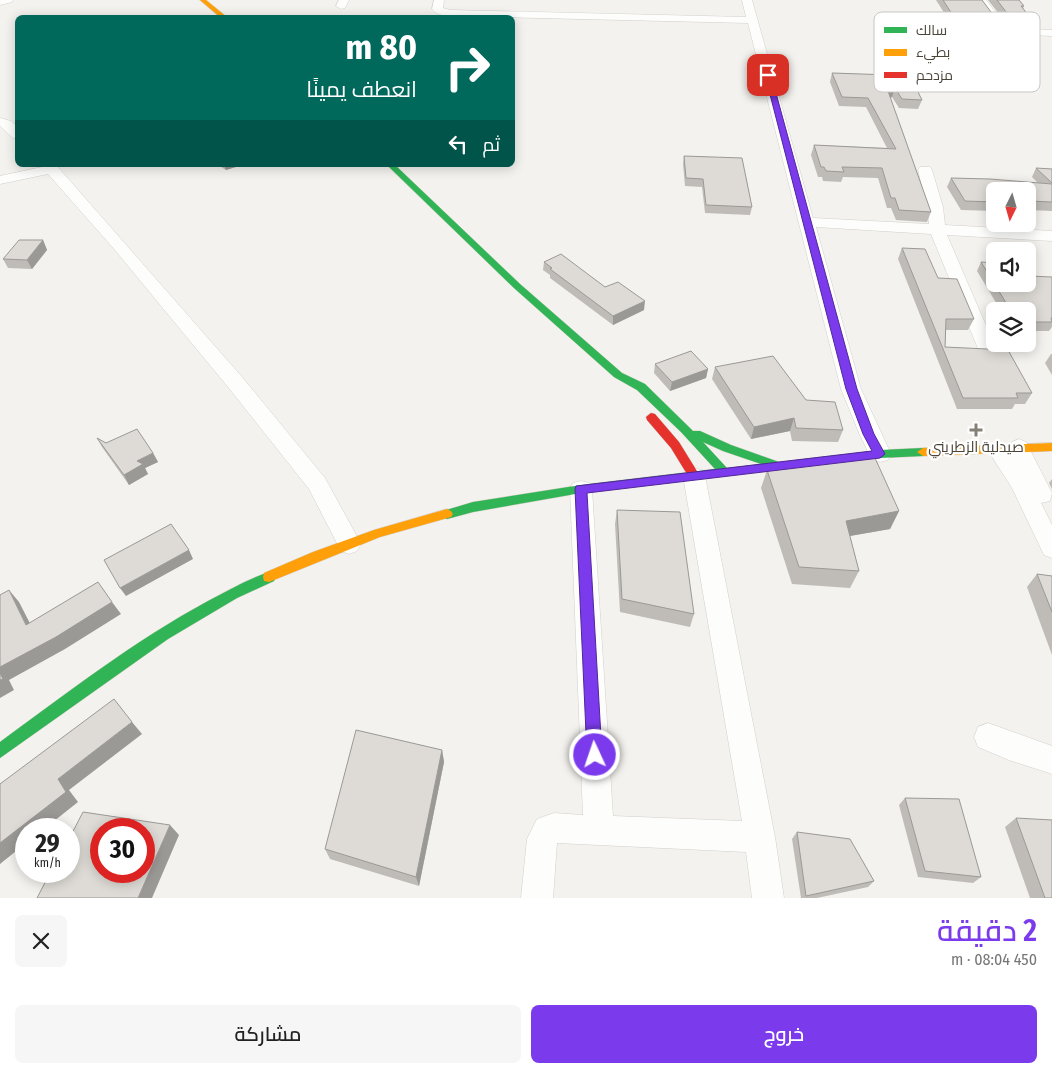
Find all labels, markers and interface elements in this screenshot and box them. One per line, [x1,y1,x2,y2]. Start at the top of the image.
legend [874,12,1040,92]
text: سالك [916,22,947,39]
text: 80 m [345,26,417,68]
icon: right [435,35,500,100]
text: بطيء [916,44,950,64]
pin [747,54,789,96]
icon: arrive [754,61,782,89]
text: مزدحم [916,67,953,85]
text: انعطف يمينًا [306,76,417,103]
icon: left [444,130,472,158]
text: ثم [482,133,500,156]
north arrow [986,182,1036,232]
map controls [986,182,1036,352]
button: sound [986,242,1036,292]
button: layers [986,302,1036,352]
marker: صيدلية الزطريني [970,424,982,436]
place label: صيدلية الزطريني [928,438,1024,459]
position arrow [568,728,620,780]
speed limit sign: 30 [90,818,155,883]
text: 29 [35,829,60,859]
text: km/h [34,856,61,870]
text: 2 دقيقة [937,913,1037,949]
button: close [15,915,67,967]
text: 450 m · 08:04 [951,950,1037,969]
button: مشاركة [15,1005,521,1063]
button: خروج [531,1005,1037,1063]

